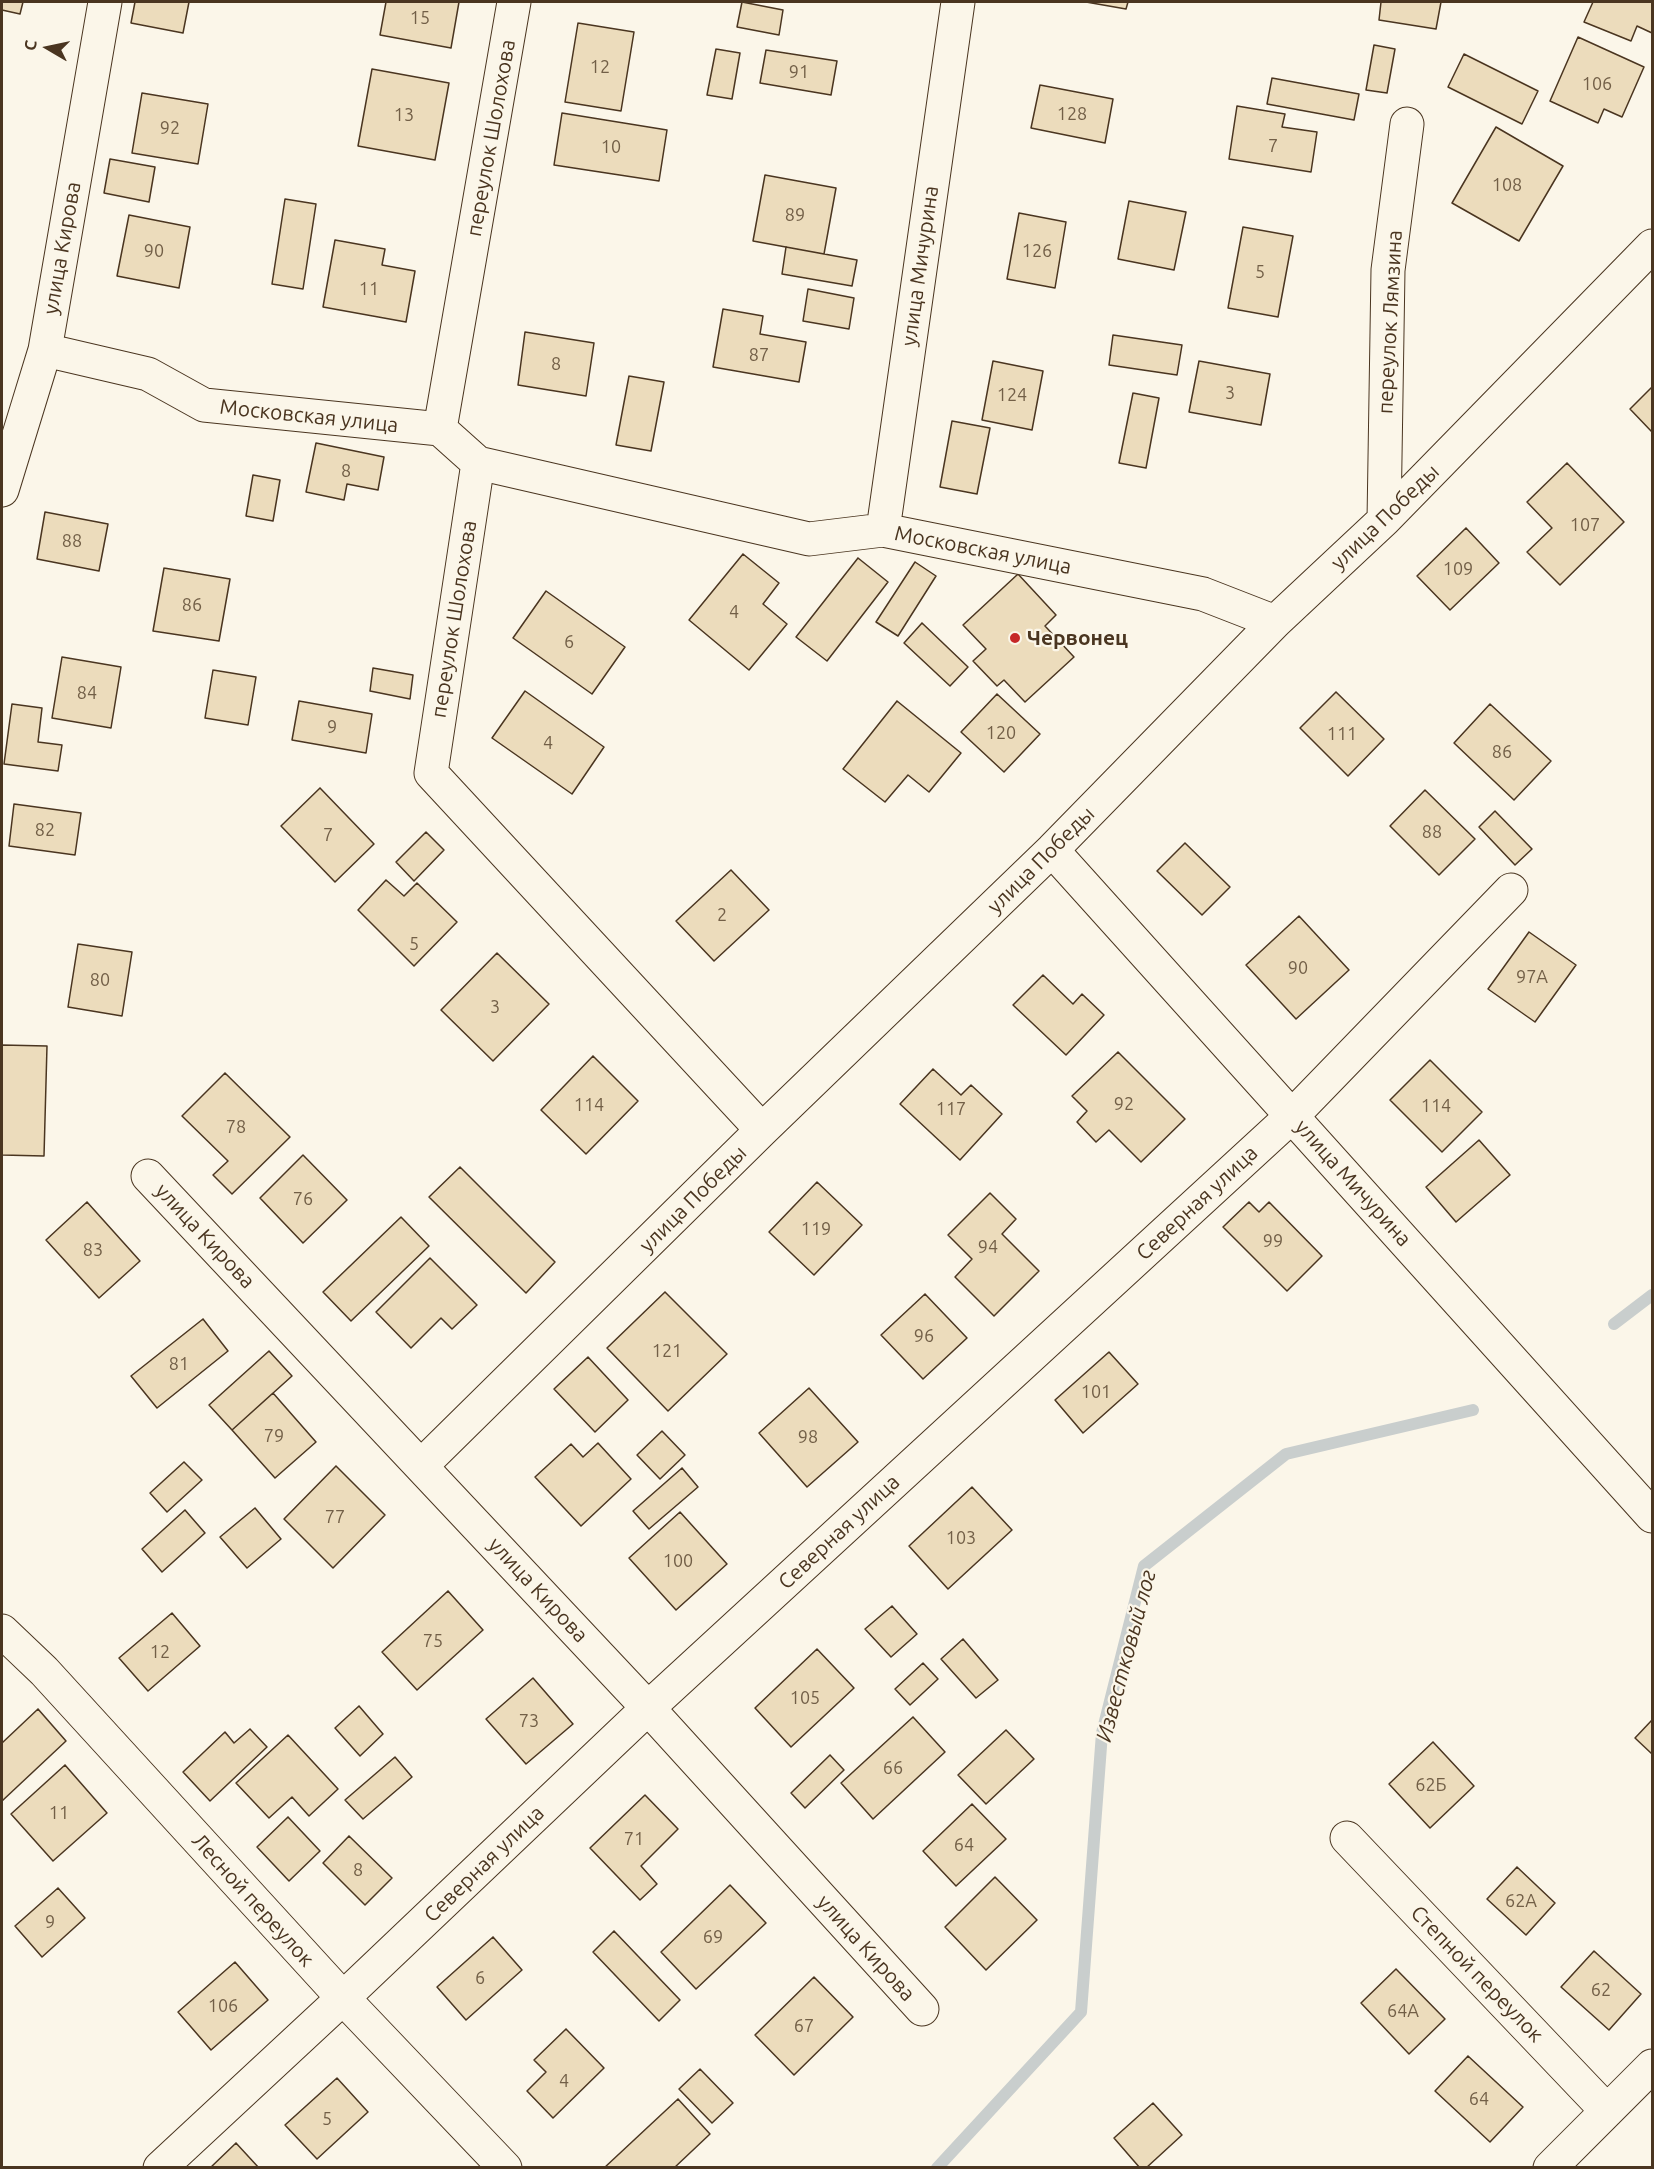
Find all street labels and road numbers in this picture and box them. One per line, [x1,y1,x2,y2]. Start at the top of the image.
street label: переулок Шолохова [461,38,521,238]
street label: улица Кирова [38,180,86,316]
street label: улица Мичурина [896,184,944,348]
street label: переулок Лямзина [1373,229,1407,415]
street label: Московская улица [218,394,400,438]
street label: улица Победы [1326,459,1444,575]
street label: переулок Шолохова [426,518,482,720]
street label: Московская улица [892,521,1074,579]
street label: улица Победы [982,801,1100,919]
street label: улица Мичурина [1289,1114,1417,1252]
street label: улица Победы [634,1140,752,1258]
street label: Северная улица [1131,1140,1263,1266]
street label: улица Кирова [150,1178,260,1294]
street label: Северная улица [773,1469,905,1595]
street label: улица Кирова [483,1532,593,1648]
street label: Северная улица [419,1801,549,1927]
street label: Лесной переулок [187,1828,319,1972]
street label: улица Кирова [812,1890,920,2006]
street label: Степной переулок [1405,1901,1549,2047]

